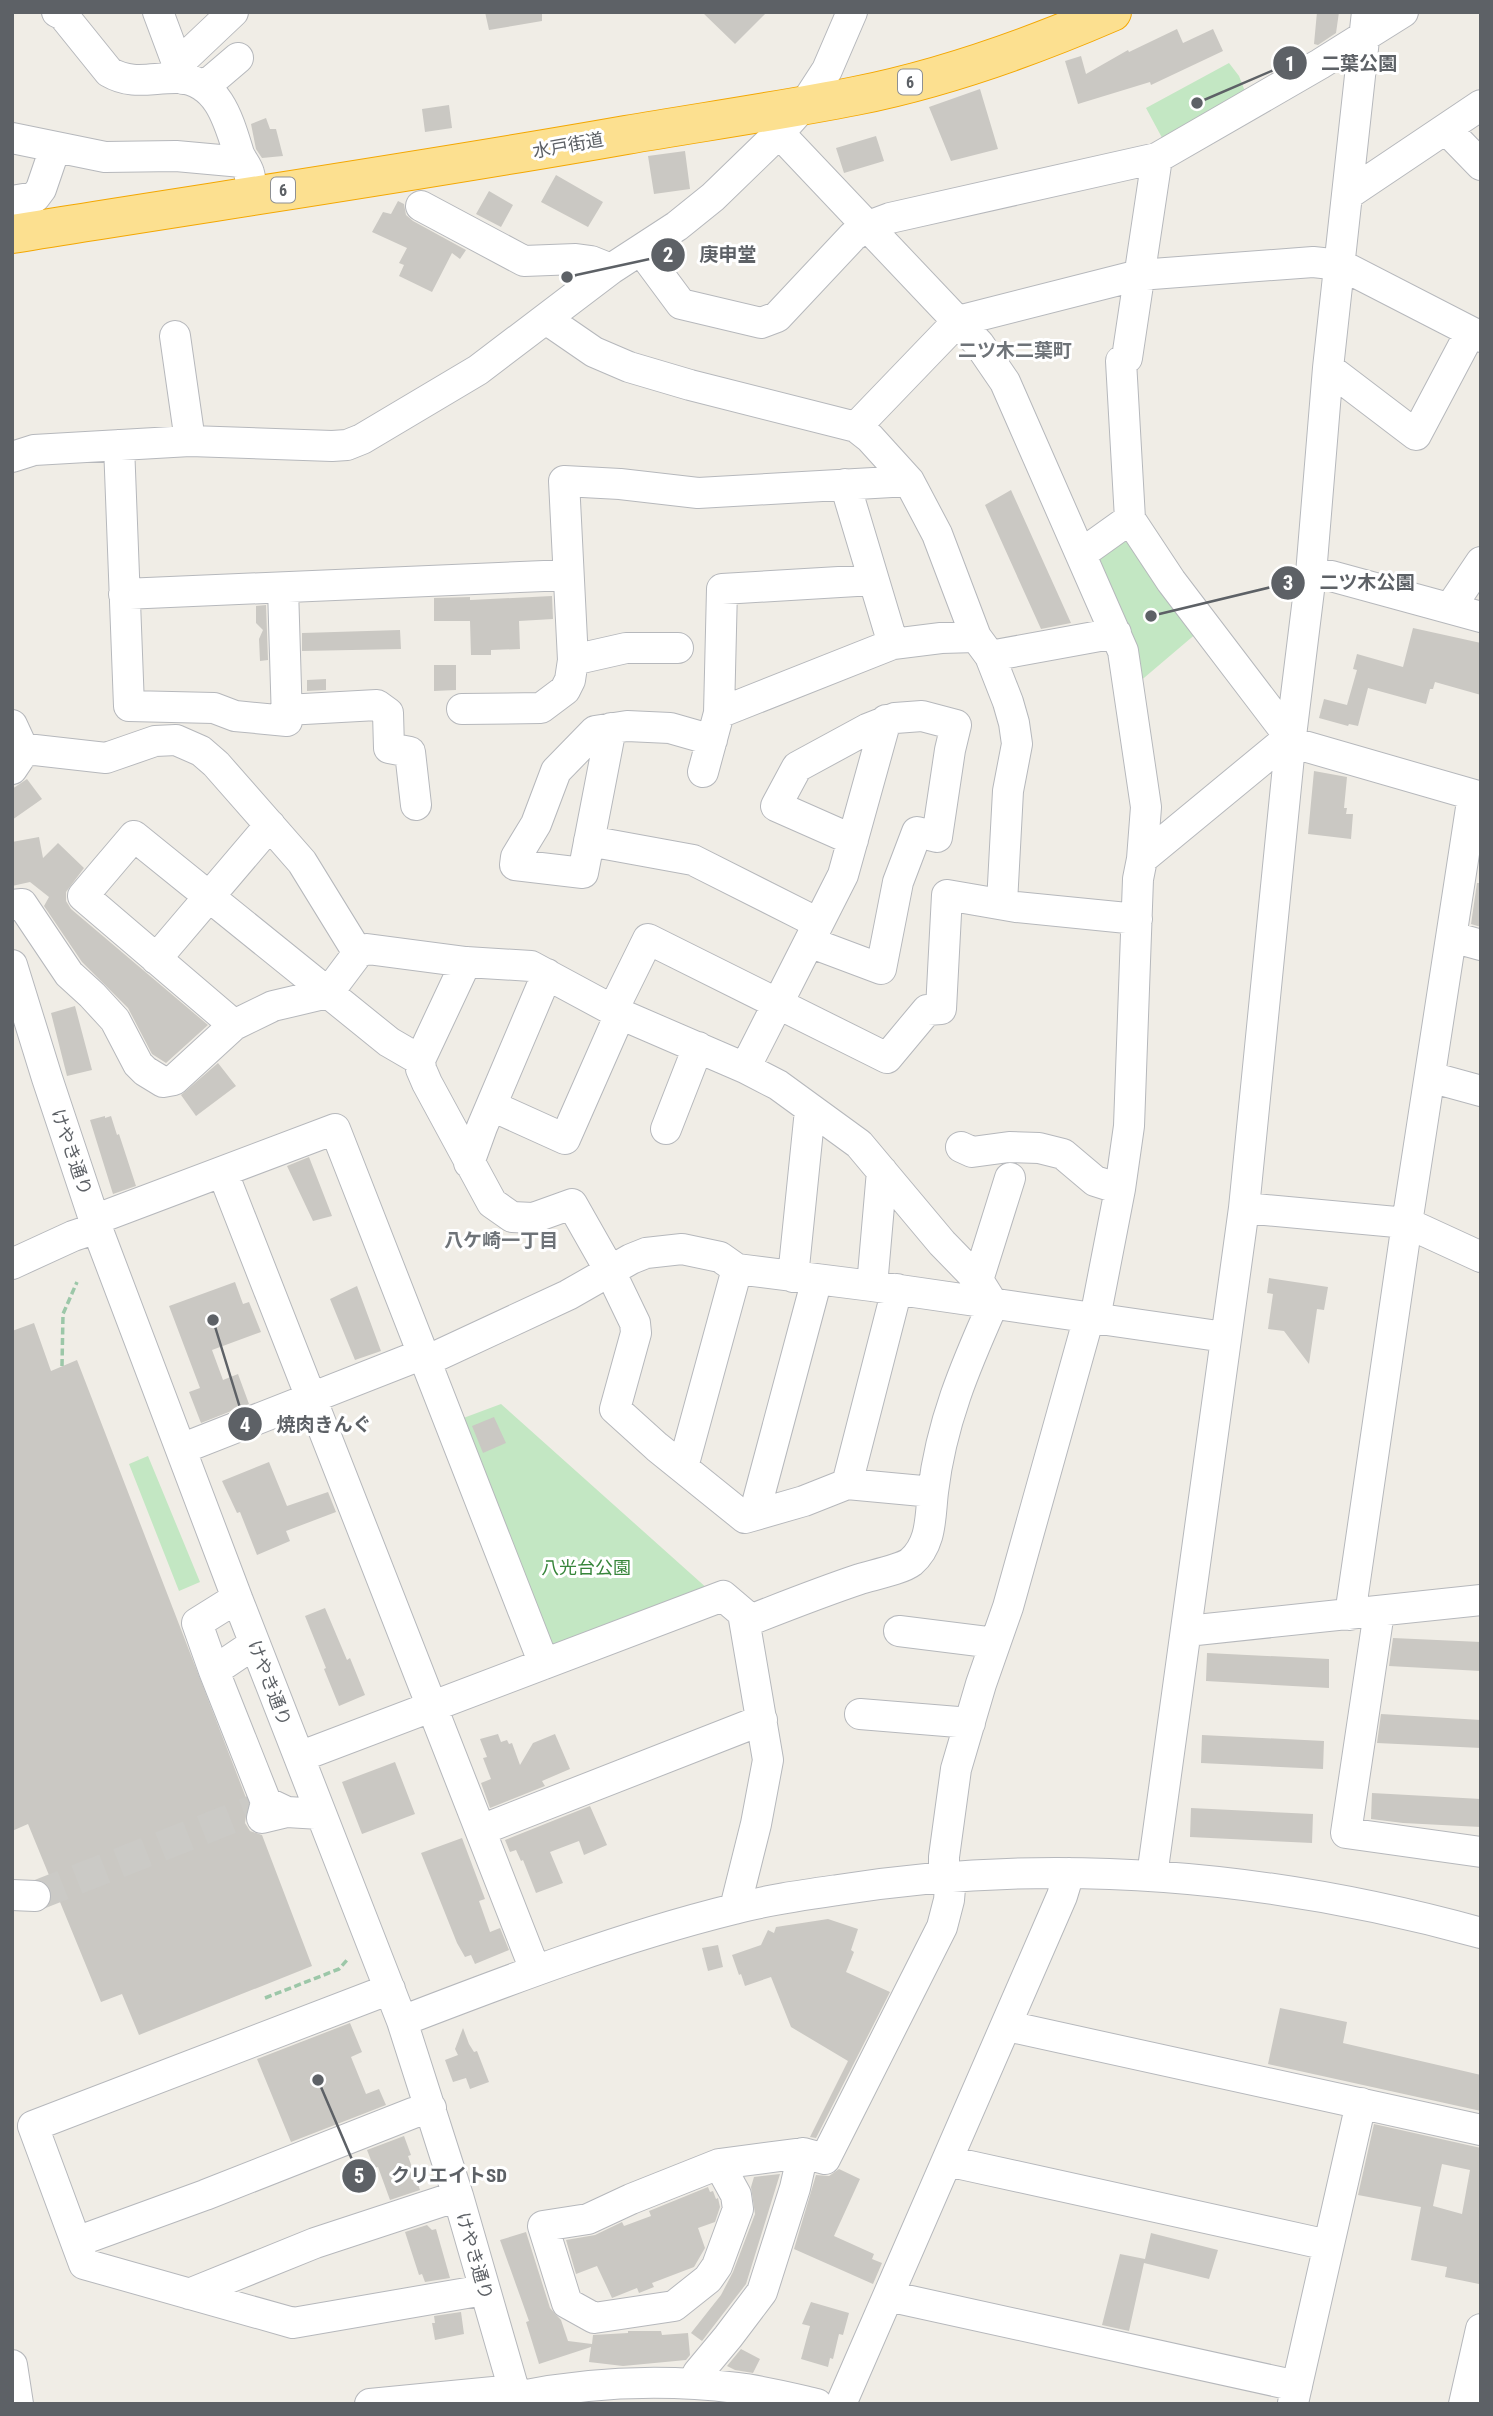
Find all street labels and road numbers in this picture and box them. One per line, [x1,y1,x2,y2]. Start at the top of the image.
road number: 6 [898,69,922,94]
street label: 水戸街道 [531,128,605,162]
road number: 6 [271,178,295,202]
street label: けやき通り [47,1106,97,1198]
street label: けやき通り [244,1637,296,1729]
street label: けやき通り [453,2210,497,2302]

